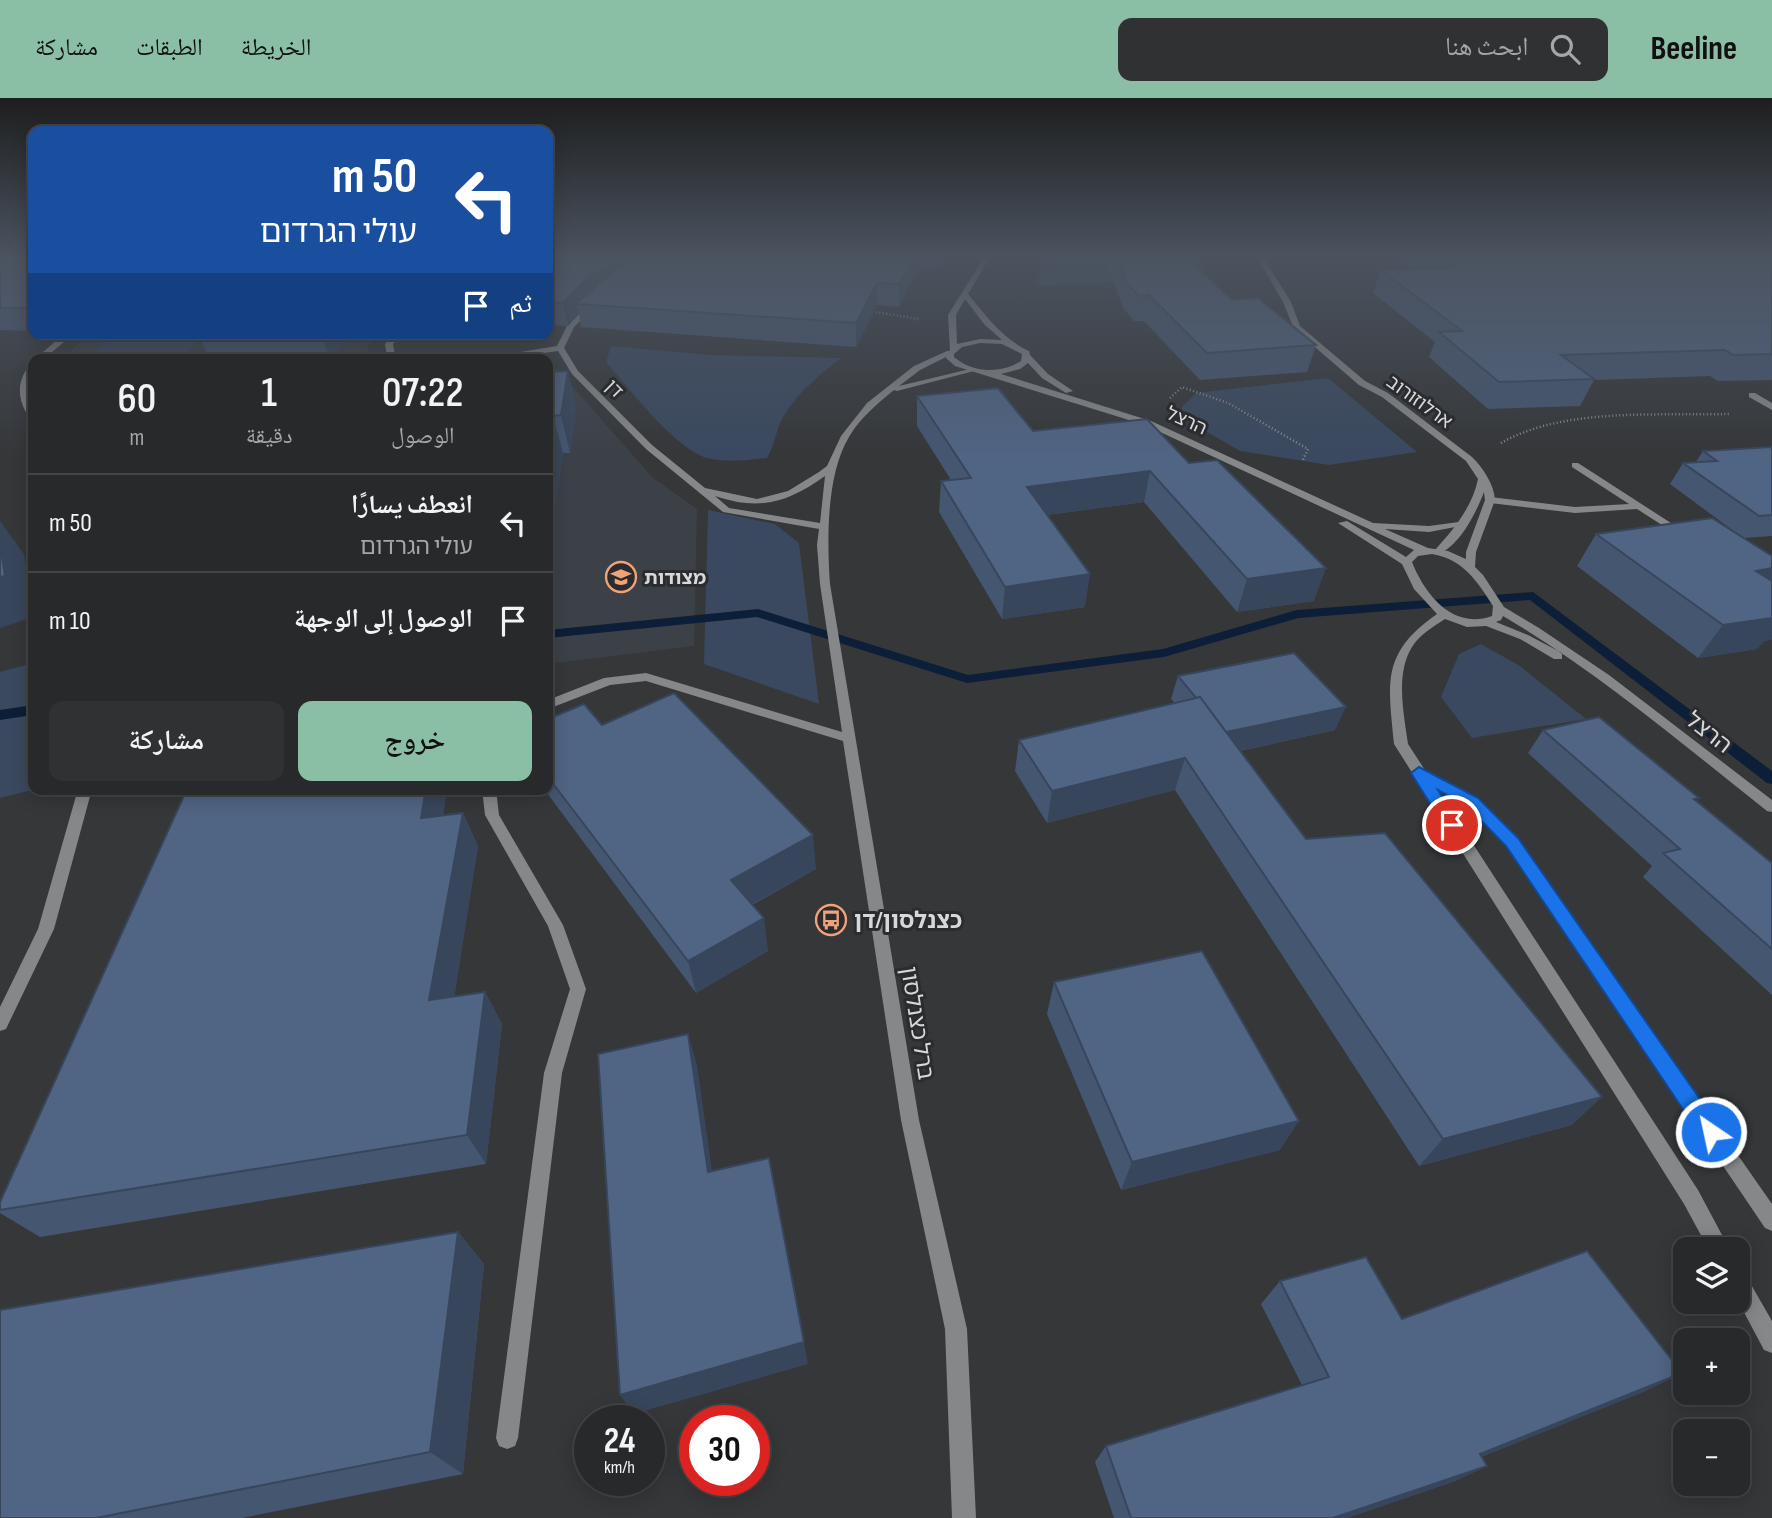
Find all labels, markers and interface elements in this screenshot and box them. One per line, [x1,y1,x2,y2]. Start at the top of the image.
search box [1118,18,1608,81]
text: Beeline [1650,29,1737,69]
icon: search [1546,30,1584,68]
text: ابحث هنا [1445,32,1528,63]
text: مشاركة [35,33,98,62]
text: الطبقات [136,33,203,62]
text: الخريطة [241,33,311,62]
text: 50 m [332,148,417,207]
icon: left [441,154,532,245]
text: עולי הגרדום [260,213,417,252]
icon: arrive [457,287,495,325]
text: ثم [509,289,532,320]
text: 1 [261,368,277,419]
text: 07:22 [382,368,463,419]
street label: ארלוזורוב [1382,371,1457,434]
text: 60 [118,374,156,425]
street label: דן [600,375,628,403]
street label: הרצל [1162,402,1210,440]
text: دقيقة [246,422,292,450]
text: الوصول [391,422,455,450]
text: m [129,424,144,452]
text: انعطف يسارًا [351,490,473,521]
icon: left [494,504,532,542]
text: 50 m [49,508,92,539]
text: עולי הגרדום [360,533,473,561]
school or university icon: מצודות [604,560,638,594]
place label: מצודות [644,567,706,590]
icon: arrive [494,602,532,640]
text: الوصول إلى الوجهة [294,604,473,635]
text: 10 m [49,606,91,637]
button: مشاركة [49,701,284,781]
button: خروج [298,701,532,781]
street label: הרצל [1680,706,1737,760]
pin [1422,795,1482,855]
icon: arrive [1433,806,1471,844]
bus stop icon: כצנלסון/דן [814,903,848,937]
place label: כצנלסון/דן [854,907,962,935]
street label: ברל כצנלסון [894,964,940,1082]
position arrow [1674,1095,1748,1169]
map controls [1673,1237,1750,1496]
button: layers [1673,1237,1750,1314]
button: + [1673,1328,1750,1405]
speed limit sign: 30 [679,1405,770,1496]
button: − [1673,1419,1750,1496]
text: 24 [604,1420,635,1463]
text: km/h [604,1457,635,1478]

